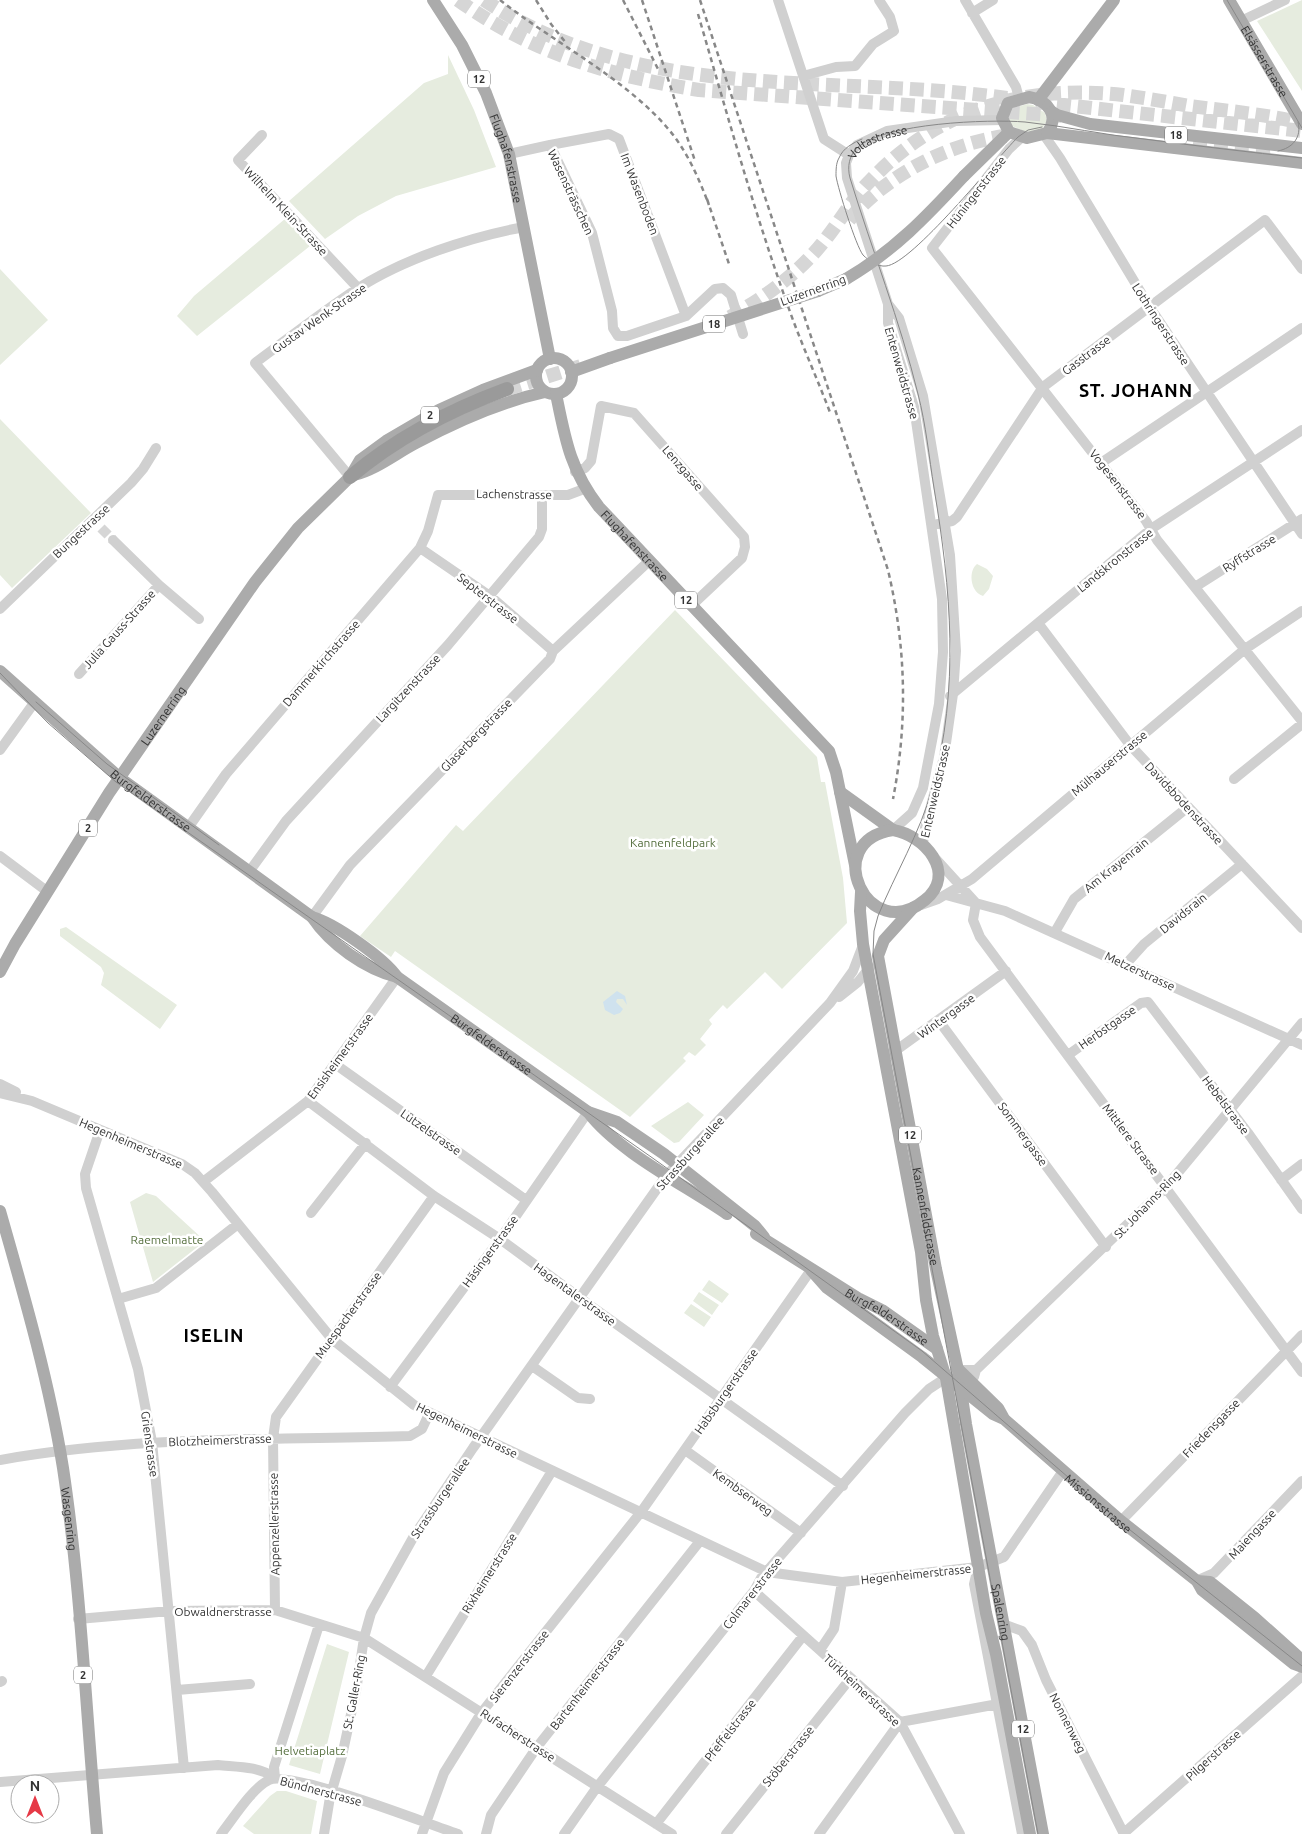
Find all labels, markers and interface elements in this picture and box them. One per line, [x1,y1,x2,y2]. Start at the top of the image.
street label: Elsässerstrasse [1239,23,1291,99]
road number: 12 [468,70,490,88]
street label: Flughafenstrasse [488,112,525,204]
street label: Voltastrasse [845,122,908,161]
road number: 18 [1165,126,1187,144]
street label: Wasensträsschen [546,147,596,237]
street label: Im Wasenboden [618,151,662,237]
street label: Hüningerstrasse [944,153,1008,231]
street label: Wilhelm Klein-Strasse [242,164,330,258]
street label: Luzernerring [778,272,848,308]
street label: Gustav Wenk-Strasse [269,281,369,355]
street label: Lothringerstrasse [1130,281,1192,367]
road number: 18 [703,316,725,332]
street label: Entenweidstrasse [883,325,921,421]
street label: Gasstrasse [1059,333,1113,377]
district label: ST. JOHANN [1079,380,1193,400]
road number: 2 [421,406,439,424]
street label: Lenzgasse [660,443,706,493]
street label: Vogesenstrasse [1087,447,1149,521]
street label: Lachenstrasse [476,487,552,501]
street label: Bungestrasse [50,502,112,560]
street label: Flughafenstrasse [599,507,671,583]
street label: Landskronstrasse [1075,526,1155,594]
street label: Ryffstrasse [1220,532,1278,574]
street label: Septerstrasse [455,570,521,626]
street label: Julia Gauss-Strasse [80,587,158,671]
road number: 12 [675,592,697,608]
street label: Dammerkirchstrasse [280,617,362,709]
street label: Largitzenstrasse [373,651,443,725]
street label: Luzernerring [138,683,188,747]
street label: Glaserbergstrasse [438,696,514,774]
street label: Mülhauserstrasse [1069,728,1149,798]
street label: Entenweidstrasse [918,743,952,839]
street label: Davidsbodenstrasse [1142,759,1226,847]
street label: Burgfelderstrasse [108,767,194,834]
road number: 2 [79,820,97,836]
street label: Am Krayenrain [1081,835,1151,895]
park label: Kannenfeldpark [630,836,716,849]
street label: Davidsrain [1157,890,1209,936]
street label: Metzerstrasse [1103,949,1177,993]
street label: Wintergasse [915,991,977,1041]
street label: Herbstgasse [1076,1003,1138,1051]
street label: Ensisheimerstrasse [305,1011,375,1101]
street label: Burgfelderstrasse [449,1011,535,1077]
street label: Hebelstrasse [1200,1073,1252,1137]
street label: Sommergasse [996,1100,1050,1168]
street label: Mittlere Strasse [1100,1101,1162,1177]
street label: Lützelstrasse [398,1106,464,1158]
street label: Strassburgerallee [654,1114,726,1192]
street label: Hegenheimerstrasse [77,1115,185,1171]
road number: 12 [899,1126,921,1144]
street label: Kannenfeldstrasse [911,1166,942,1267]
street label: St. Johanns-Ring [1111,1167,1183,1241]
street label: Häsingerstrasse [460,1213,520,1289]
park label: Raemelmatte [131,1233,203,1246]
street label: Hagentalerstrasse [532,1260,618,1328]
street label: Muespacherstrasse [312,1269,384,1361]
street label: Burgfelderstrasse [843,1285,931,1348]
district label: ISELIN [183,1325,245,1345]
street label: Habsburgerstrasse [692,1346,760,1436]
street label: Friedensgasse [1180,1396,1242,1460]
street label: Hegenheimerstrasse [414,1400,520,1460]
street label: Grienstrasse [139,1410,161,1478]
street label: Blotzheimerstrasse [168,1432,272,1448]
street label: Strassburgerallee [408,1455,472,1541]
street label: Kembserweg [711,1466,775,1518]
street label: Missionsstrasse [1063,1471,1134,1535]
street label: Appenzellerstrasse [267,1473,281,1575]
street label: Wasgenring [59,1486,80,1551]
street label: Maiengasse [1226,1506,1278,1562]
street label: Rixheimerstrasse [459,1531,519,1615]
street label: Colmarerstrasse [720,1555,784,1631]
street label: Hegenheimerstrasse [860,1562,972,1586]
street label: Spalenring [990,1583,1013,1642]
street label: Obwaldnerstrasse [174,1605,272,1618]
street label: Sierenzerstrasse [487,1627,551,1705]
street label: Bartenheimerstrasse [547,1636,627,1732]
street label: Türkheimerstrasse [821,1651,903,1729]
street label: St. Galler-Ring [340,1654,368,1730]
road number: 2 [74,1666,92,1684]
street label: Nonnenweg [1047,1691,1089,1755]
street label: Pfeffelstrasse [702,1696,758,1764]
street label: Rufacherstrasse [478,1706,558,1764]
road number: 12 [1012,1720,1034,1738]
street label: Stöberstrasse [760,1723,816,1789]
street label: Pilgerstrasse [1183,1727,1243,1783]
park label: Helvetiaplatz [275,1744,346,1757]
north arrow [10,1774,60,1824]
street label: Bündnerstrasse [279,1774,363,1808]
text: N [30,1778,40,1794]

